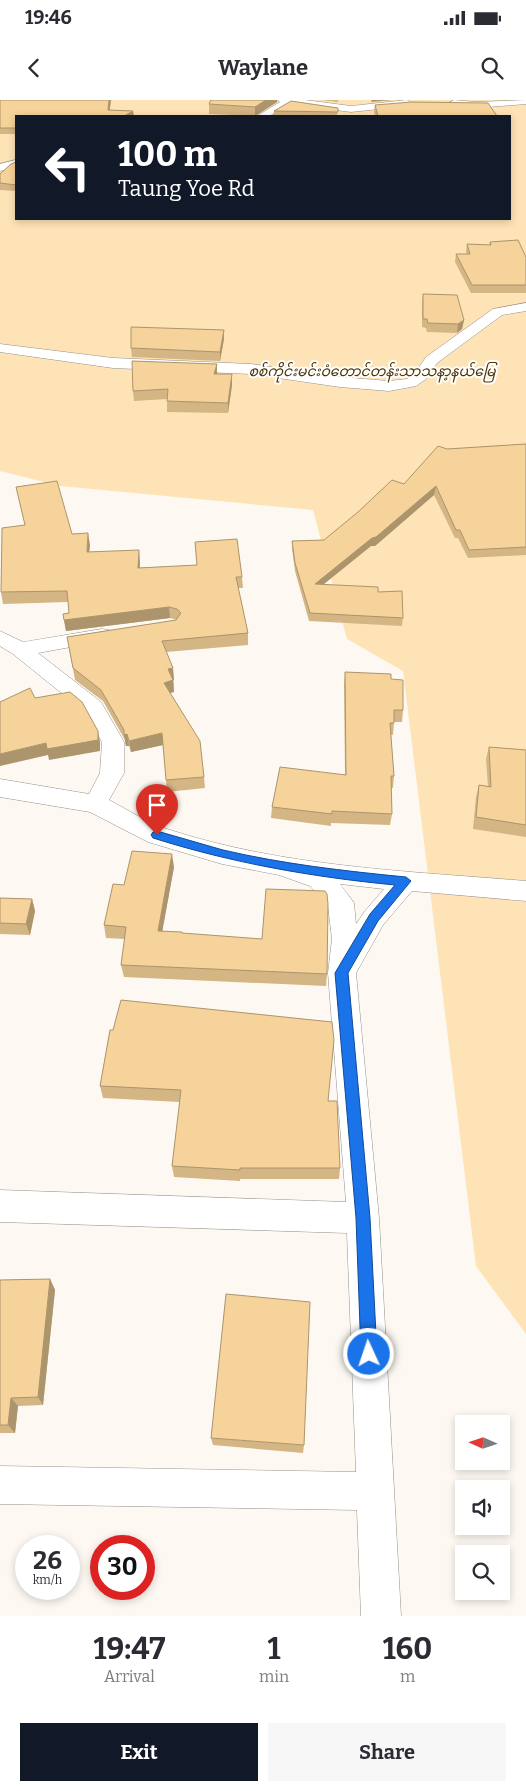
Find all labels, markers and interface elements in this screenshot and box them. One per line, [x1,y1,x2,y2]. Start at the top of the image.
text: 19:46 [25,6,72,29]
icon: back [20,54,48,82]
text: Waylane [218,54,308,81]
icon: search [478,54,506,82]
text: 100 m [118,133,217,175]
icon: left [35,135,100,200]
text: Taung Yoe Rd [118,175,255,202]
park label: စစ်ကိုင်းမင်းဝံတောင်တန်းသာသနာ့နယ်မြေ [248,361,498,383]
pin [136,784,178,835]
icon: arrive [143,791,171,819]
position arrow [342,1327,394,1379]
north arrow [455,1415,510,1470]
map controls [455,1415,510,1600]
button: sound [455,1480,510,1535]
speed limit sign: 30 [90,1535,155,1600]
button: search [455,1545,510,1600]
text: 26 [33,1546,62,1576]
text: km/h [33,1573,62,1587]
text: 19:47 [94,1631,165,1667]
text: 1 [268,1631,280,1667]
text: 160 [383,1631,432,1667]
text: Arrival [104,1667,155,1686]
text: min [259,1667,289,1686]
text: m [400,1667,415,1686]
button: Exit [20,1723,258,1781]
button: Share [268,1723,506,1781]

